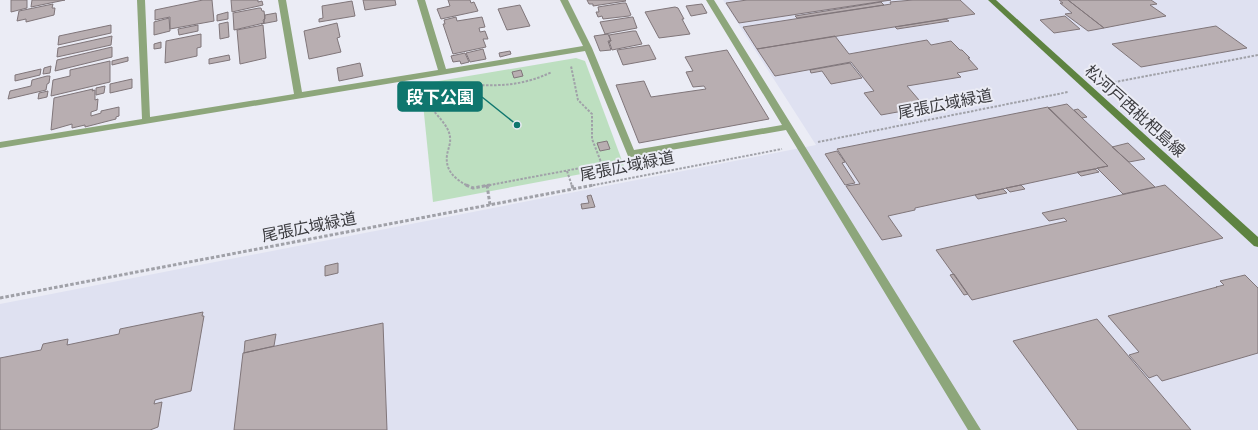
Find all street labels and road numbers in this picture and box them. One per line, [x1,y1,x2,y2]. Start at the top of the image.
street label: 松河戸西枇杷島線 [1081,61,1189,161]
street label: 尾張広域緑道 [896,86,994,122]
street label: 尾張広域緑道 [578,148,676,184]
street label: 尾張広域緑道 [260,209,358,245]

